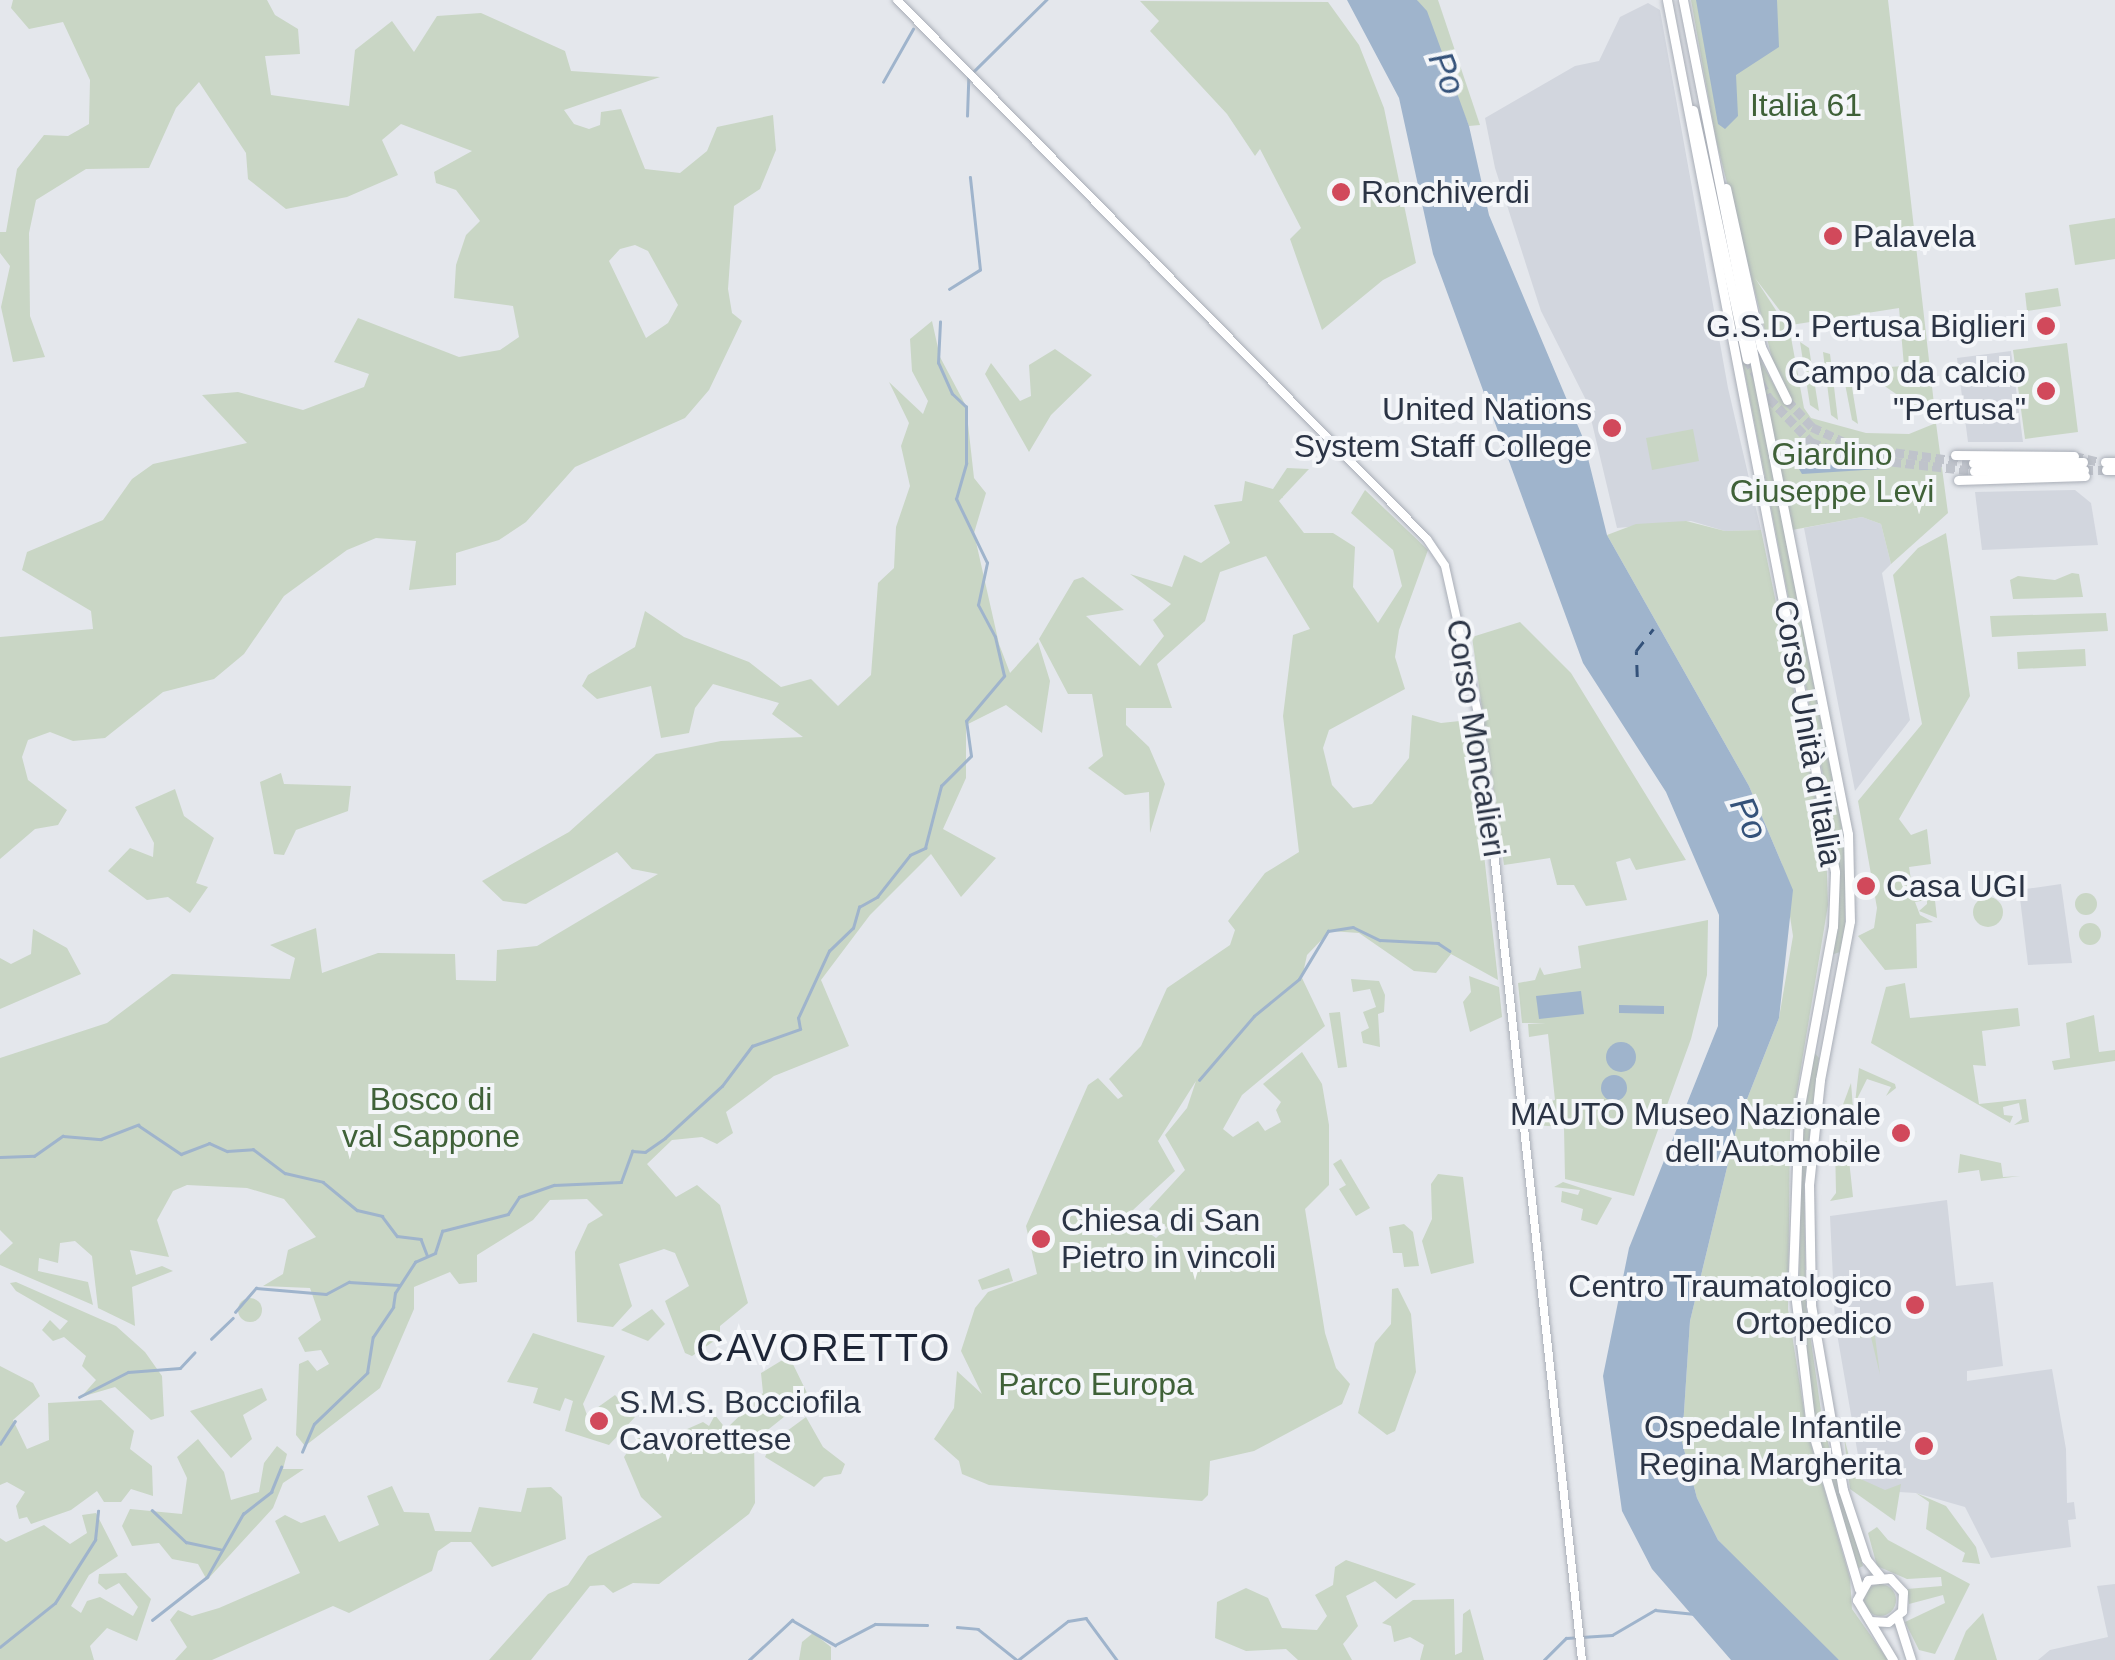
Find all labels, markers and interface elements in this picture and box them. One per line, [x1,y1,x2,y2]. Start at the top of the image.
water label: Po [1420,45,1474,101]
park label: Italia 61 [1750,86,1862,124]
place label: Ronchiverdi [1361,173,1530,211]
marker: Ronchiverdi [1330,181,1352,203]
place label: Palavela [1853,217,1976,255]
marker: Palavela [1822,225,1844,247]
place label: G.S.D. Pertusa Biglieri [1706,307,2026,345]
marker: G.S.D. Pertusa Biglieri [2035,315,2057,337]
place label: Campo da calcio "Pertusa" [1788,354,2026,429]
marker: Campo da calcio "Pertusa" [2035,380,2057,402]
place label: United Nations System Staff College [1294,391,1592,466]
marker: United Nations System Staff College [1601,417,1623,439]
park label: Giardino Giuseppe Levi [1730,436,1934,511]
street label: Corso Unità d'Italia [1766,597,1850,869]
street label: Corso Moncalieri [1438,616,1514,860]
water label: Po [1721,790,1777,846]
place label: Casa UGI [1886,867,2026,905]
marker: Casa UGI [1855,875,1877,897]
park label: Bosco di val Sappone [342,1081,520,1156]
place label: MAUTO Museo Nazionale dell'Automobile [1510,1096,1881,1171]
marker: MAUTO Museo Nazionale dell'Automobile [1890,1122,1912,1144]
place label: Chiesa di San Pietro in vincoli [1061,1202,1276,1277]
marker: Chiesa di San Pietro in vincoli [1030,1228,1052,1250]
place label: Centro Traumatologico Ortopedico [1568,1268,1892,1343]
marker: Centro Traumatologico Ortopedico [1902,1292,1928,1318]
district label: CAVORETTO [696,1326,952,1372]
park label: Parco Europa [998,1365,1194,1403]
place label: S.M.S. Bocciofila Cavorettese [619,1384,861,1459]
place label: Ospedale Infantile Regina Margherita [1639,1409,1902,1484]
marker: S.M.S. Bocciofila Cavorettese [588,1410,610,1432]
marker: Ospedale Infantile Regina Margherita [1911,1433,1937,1459]

